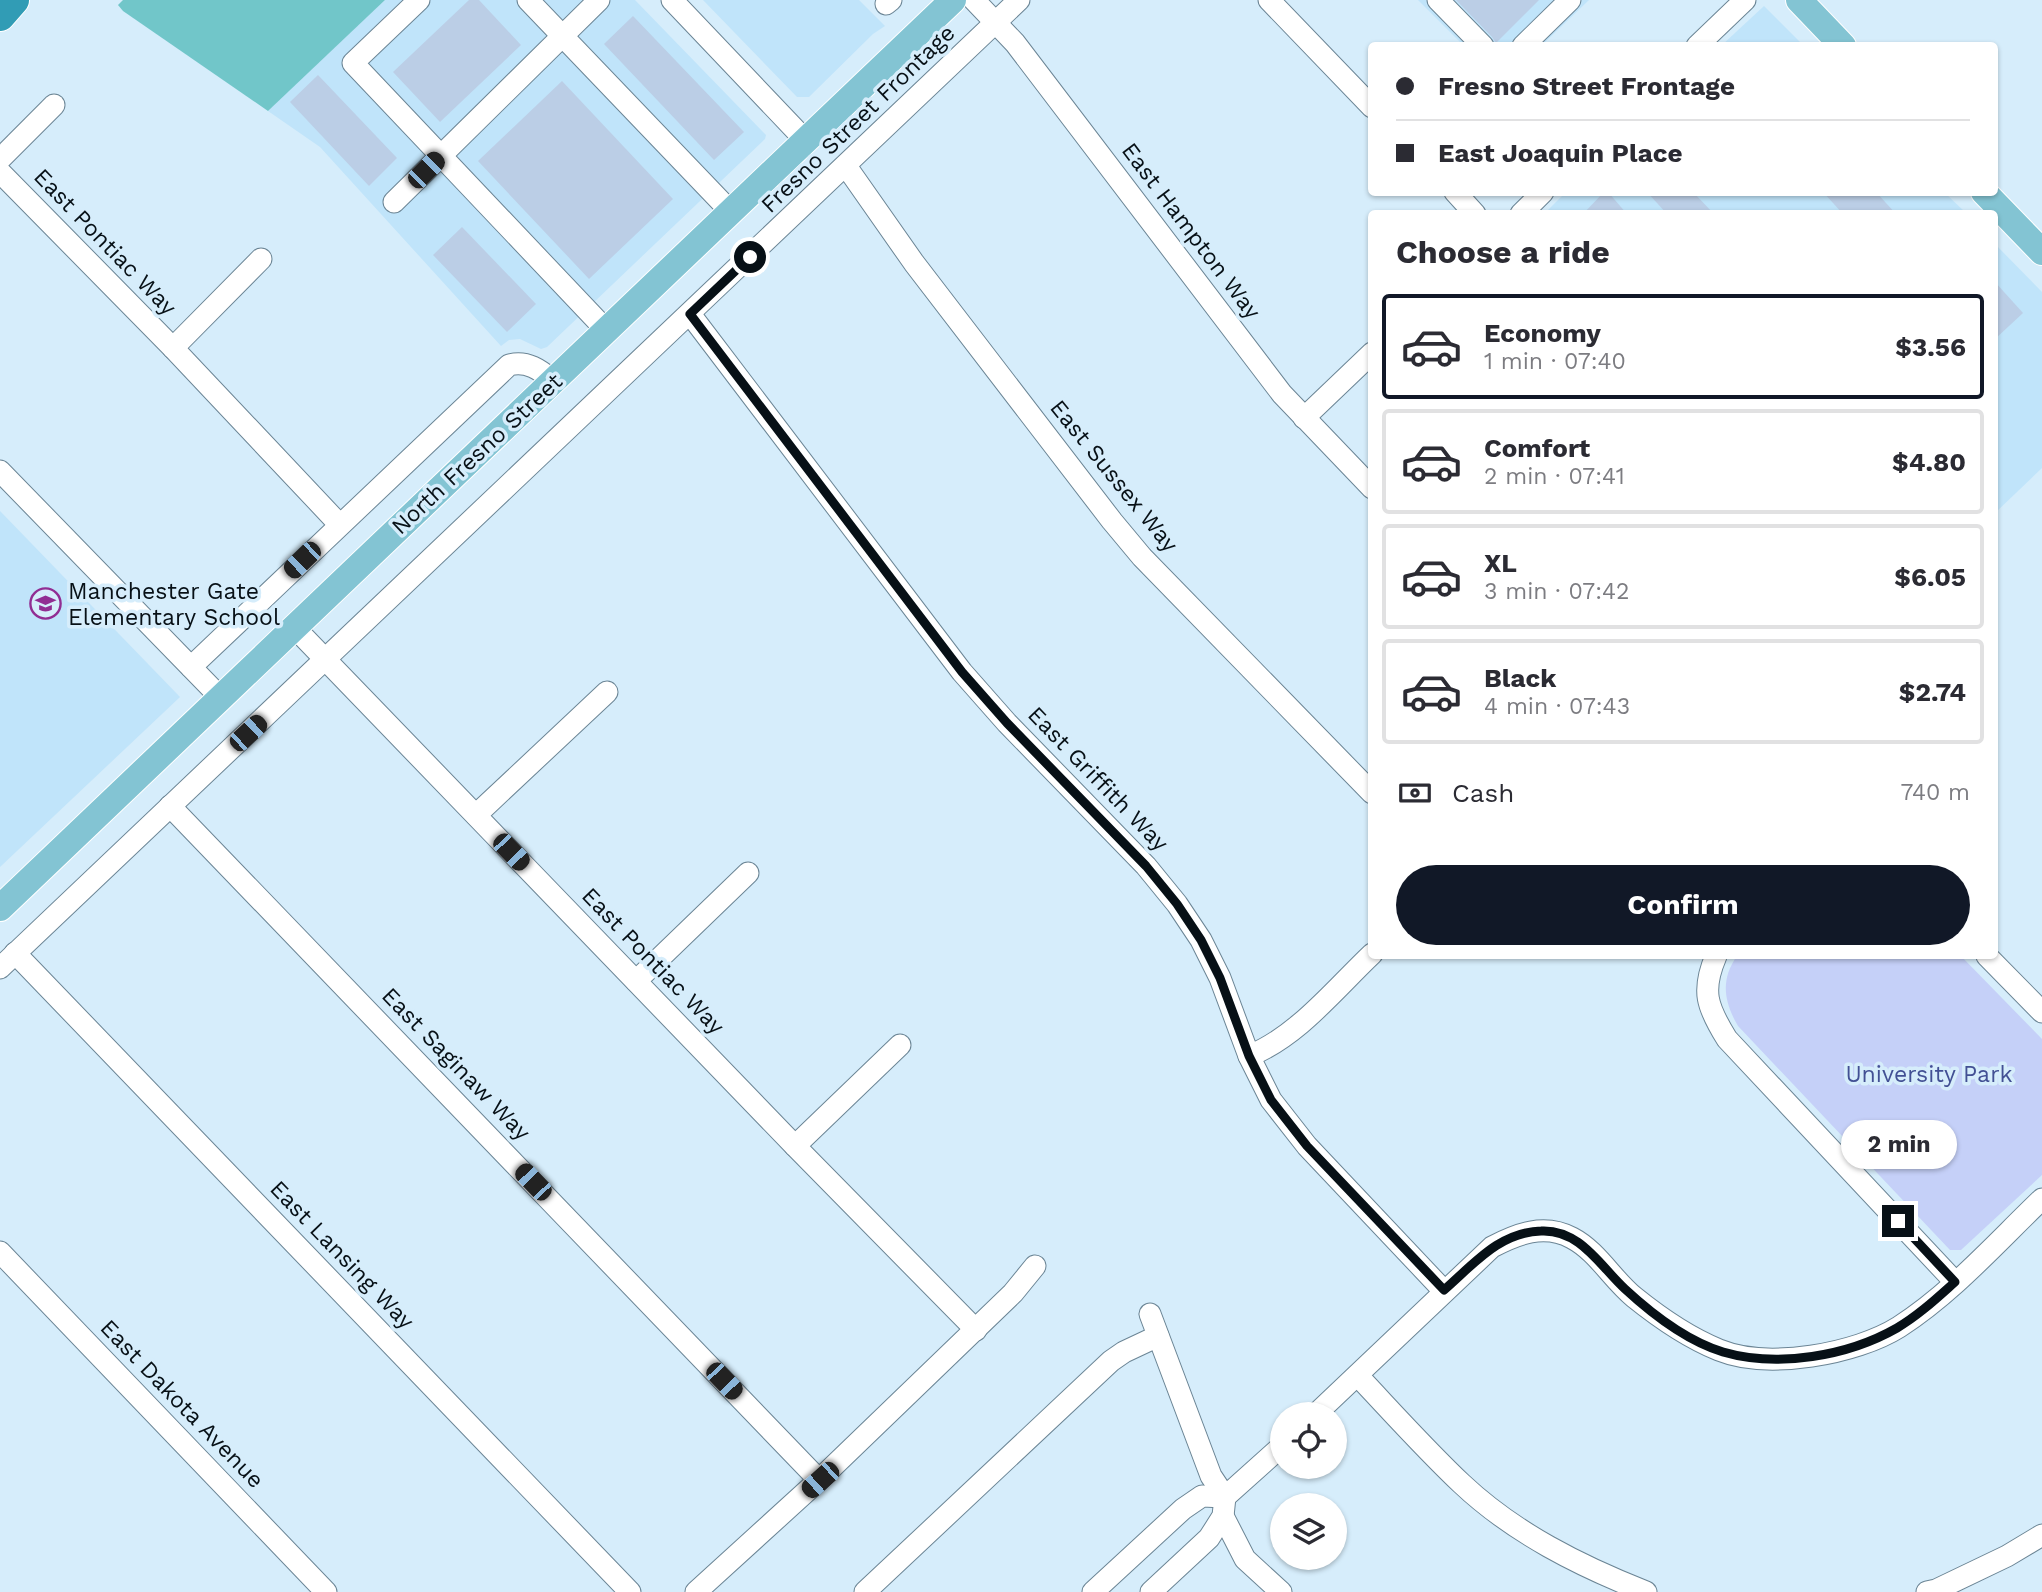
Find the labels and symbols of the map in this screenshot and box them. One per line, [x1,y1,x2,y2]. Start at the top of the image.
street label: Fresno Street Frontage [756,19,960,219]
street label: East Hampton Way [1116,138,1266,325]
car [404,148,449,192]
street label: East Pontiac Way [28,163,182,321]
route start [734,241,766,273]
street label: North Fresno Street [386,368,568,540]
street label: East Sussex Way [1044,395,1184,558]
car [280,538,325,582]
place label: Manchester Gate Elementary School [68,578,280,631]
school or university icon: Manchester Gate Elementary School [28,587,62,621]
street label: East Griffith Way [1022,701,1174,857]
car [226,711,271,755]
car [489,830,534,874]
street label: East Pontiac Way [576,882,730,1040]
street label: East Saginaw Way [376,982,536,1146]
park label: University Park [1845,1061,2013,1088]
callout: 2 min [1840,1120,1956,1168]
car [511,1160,556,1204]
street label: East Lansing Way [264,1175,420,1335]
route end [1882,1205,1914,1237]
street label: East Dakota Avenue [95,1314,269,1494]
car [702,1359,747,1403]
car [798,1458,843,1502]

